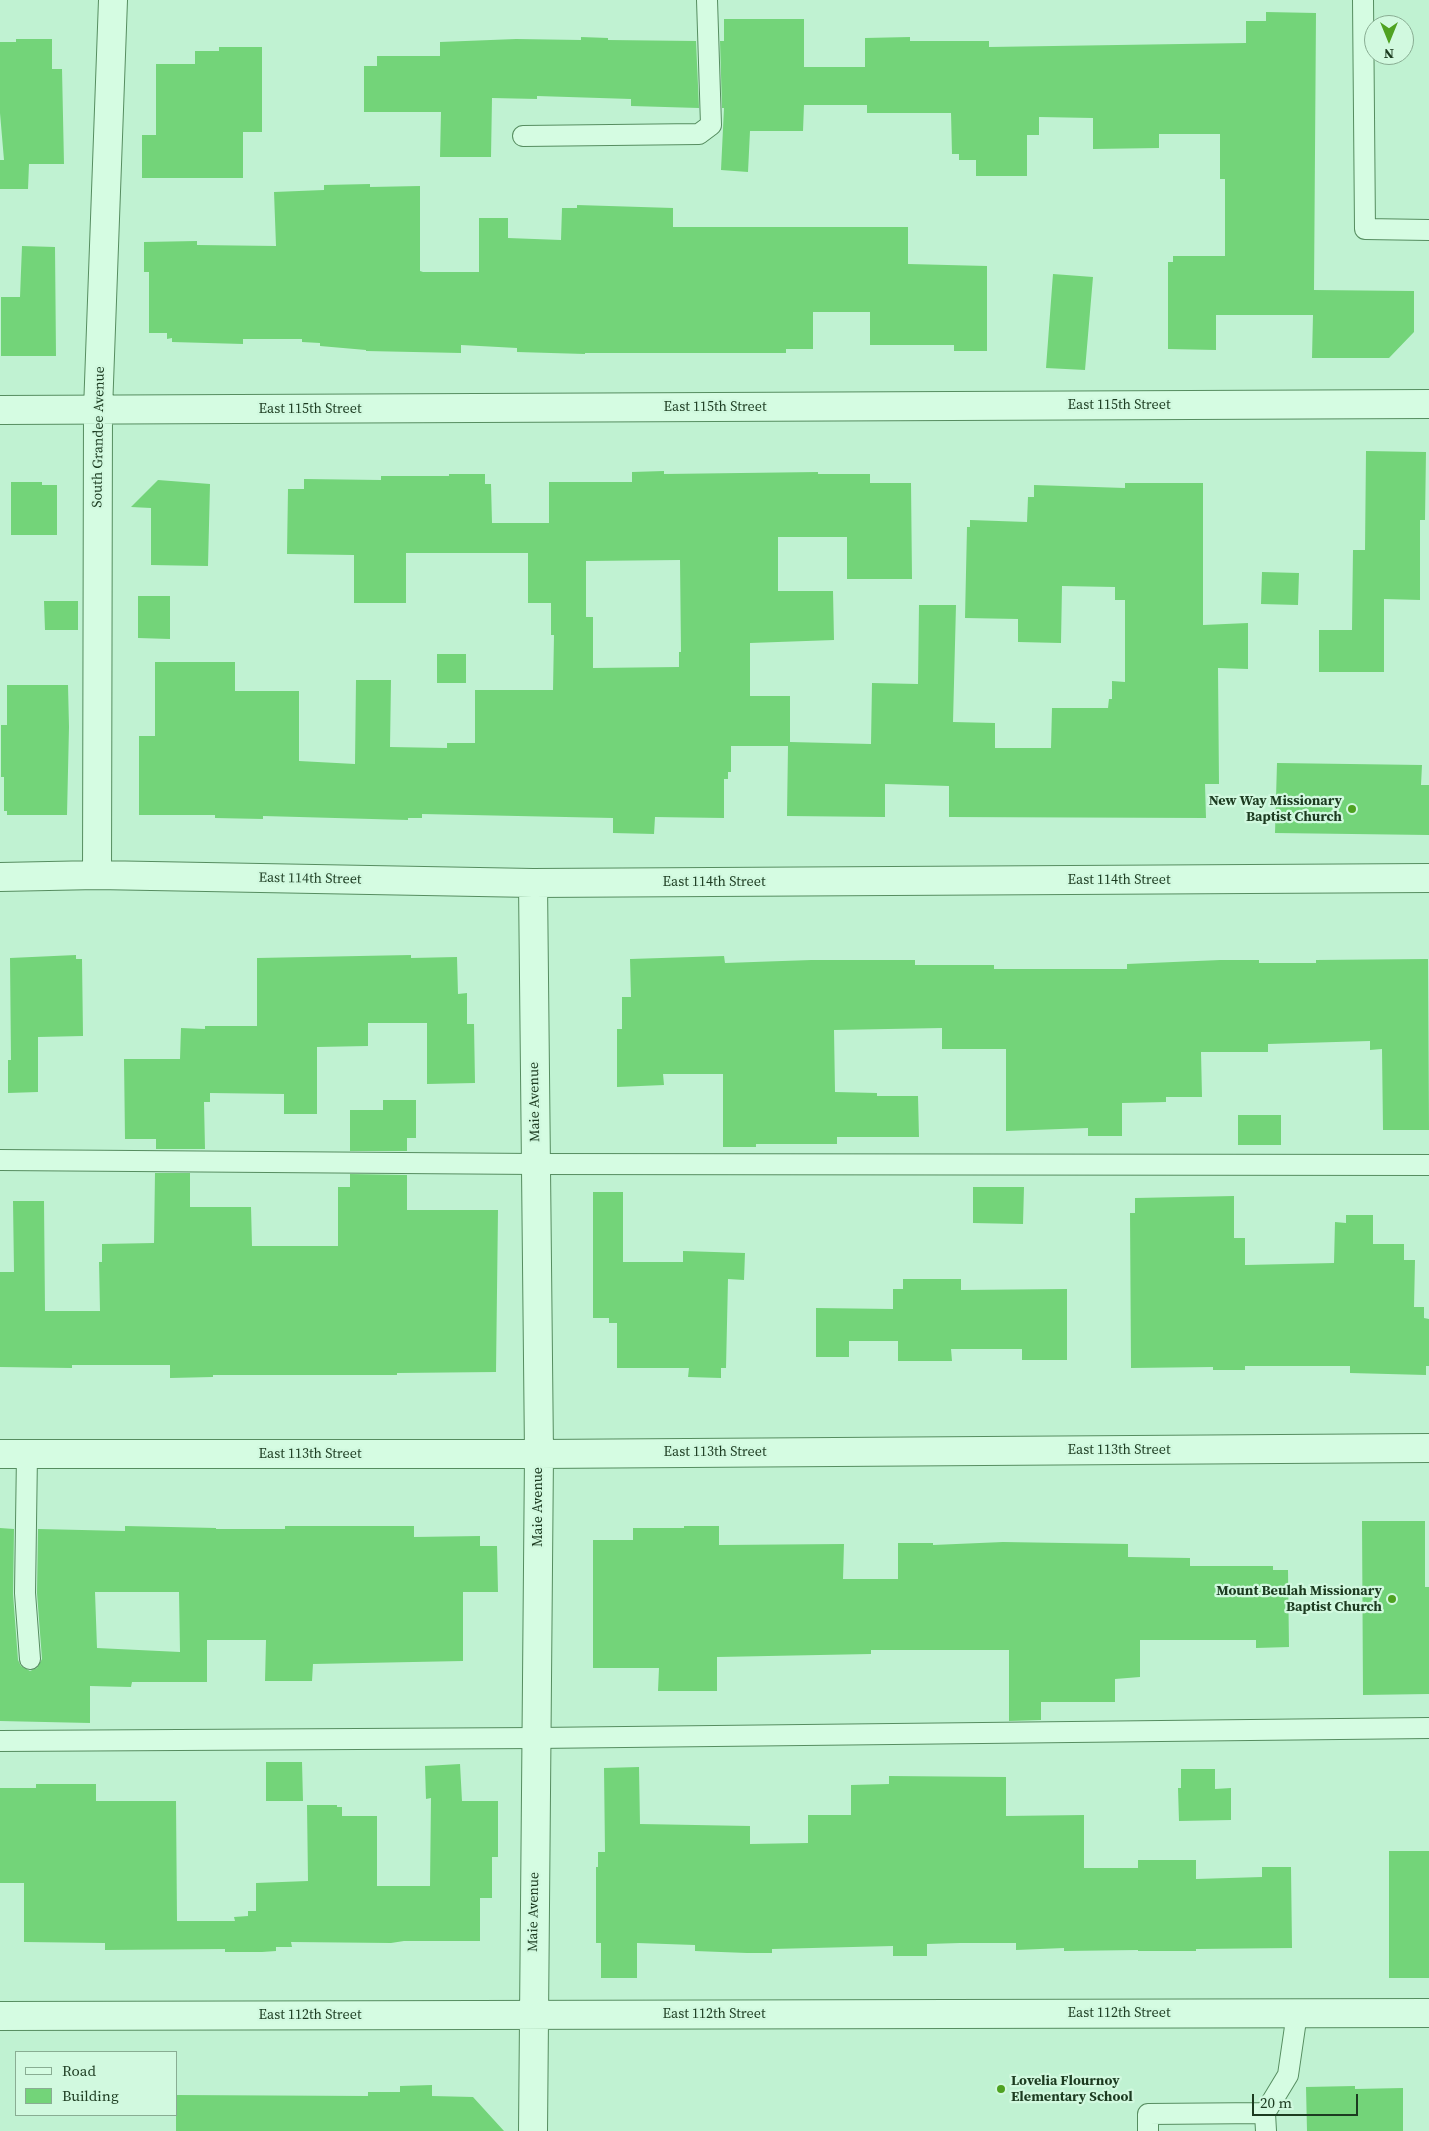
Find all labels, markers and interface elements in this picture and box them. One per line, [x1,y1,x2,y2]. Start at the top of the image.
north arrow [1364,15,1414,65]
text: N [1384,44,1394,64]
street label: South Grandee Avenue [89,366,109,508]
street label: East 115th Street [1068,397,1170,413]
street label: East 115th Street [664,399,766,415]
street label: East 115th Street [259,401,361,417]
place label: New Way Missionary Baptist Church [1209,793,1342,826]
marker: New Way Missionary Baptist Church [1346,803,1358,815]
street label: East 114th Street [258,870,362,888]
street label: East 114th Street [1068,872,1170,888]
street label: East 114th Street [663,874,765,890]
street label: Maie Avenue [526,1062,544,1142]
street label: East 113th Street [1068,1442,1170,1458]
street label: East 113th Street [664,1444,766,1460]
street label: East 113th Street [259,1446,361,1462]
street label: Maie Avenue [530,1467,546,1547]
place label: Mount Beulah Missionary Baptist Church [1216,1583,1382,1615]
marker: Mount Beulah Missionary Baptist Church [1386,1593,1398,1605]
street label: Maie Avenue [525,1872,543,1952]
street label: East 112th Street [1068,2005,1170,2021]
street label: East 112th Street [663,2006,765,2022]
street label: East 112th Street [259,2007,361,2023]
legend [15,2051,178,2116]
text: Road [62,2060,96,2081]
place label: Lovelia Flournoy Elementary School [1011,2073,1133,2106]
marker: Lovelia Flournoy Elementary School [995,2083,1007,2095]
scale bar [1254,2084,1360,2116]
text: Building [62,2085,119,2106]
text: 20 m [1260,2092,1292,2113]

